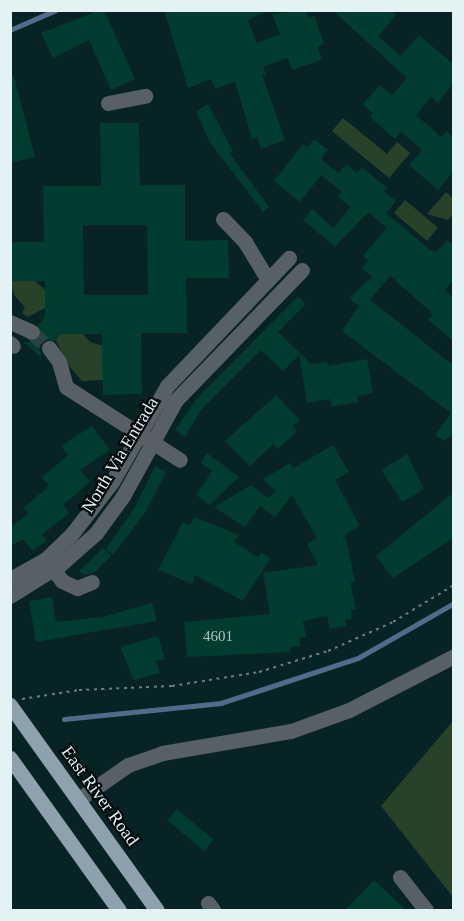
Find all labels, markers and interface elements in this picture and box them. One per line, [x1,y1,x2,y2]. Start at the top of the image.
street label: North Via Entrada [77,393,163,517]
house number: 4601 [203,628,233,646]
street label: East River Road [57,742,143,850]

